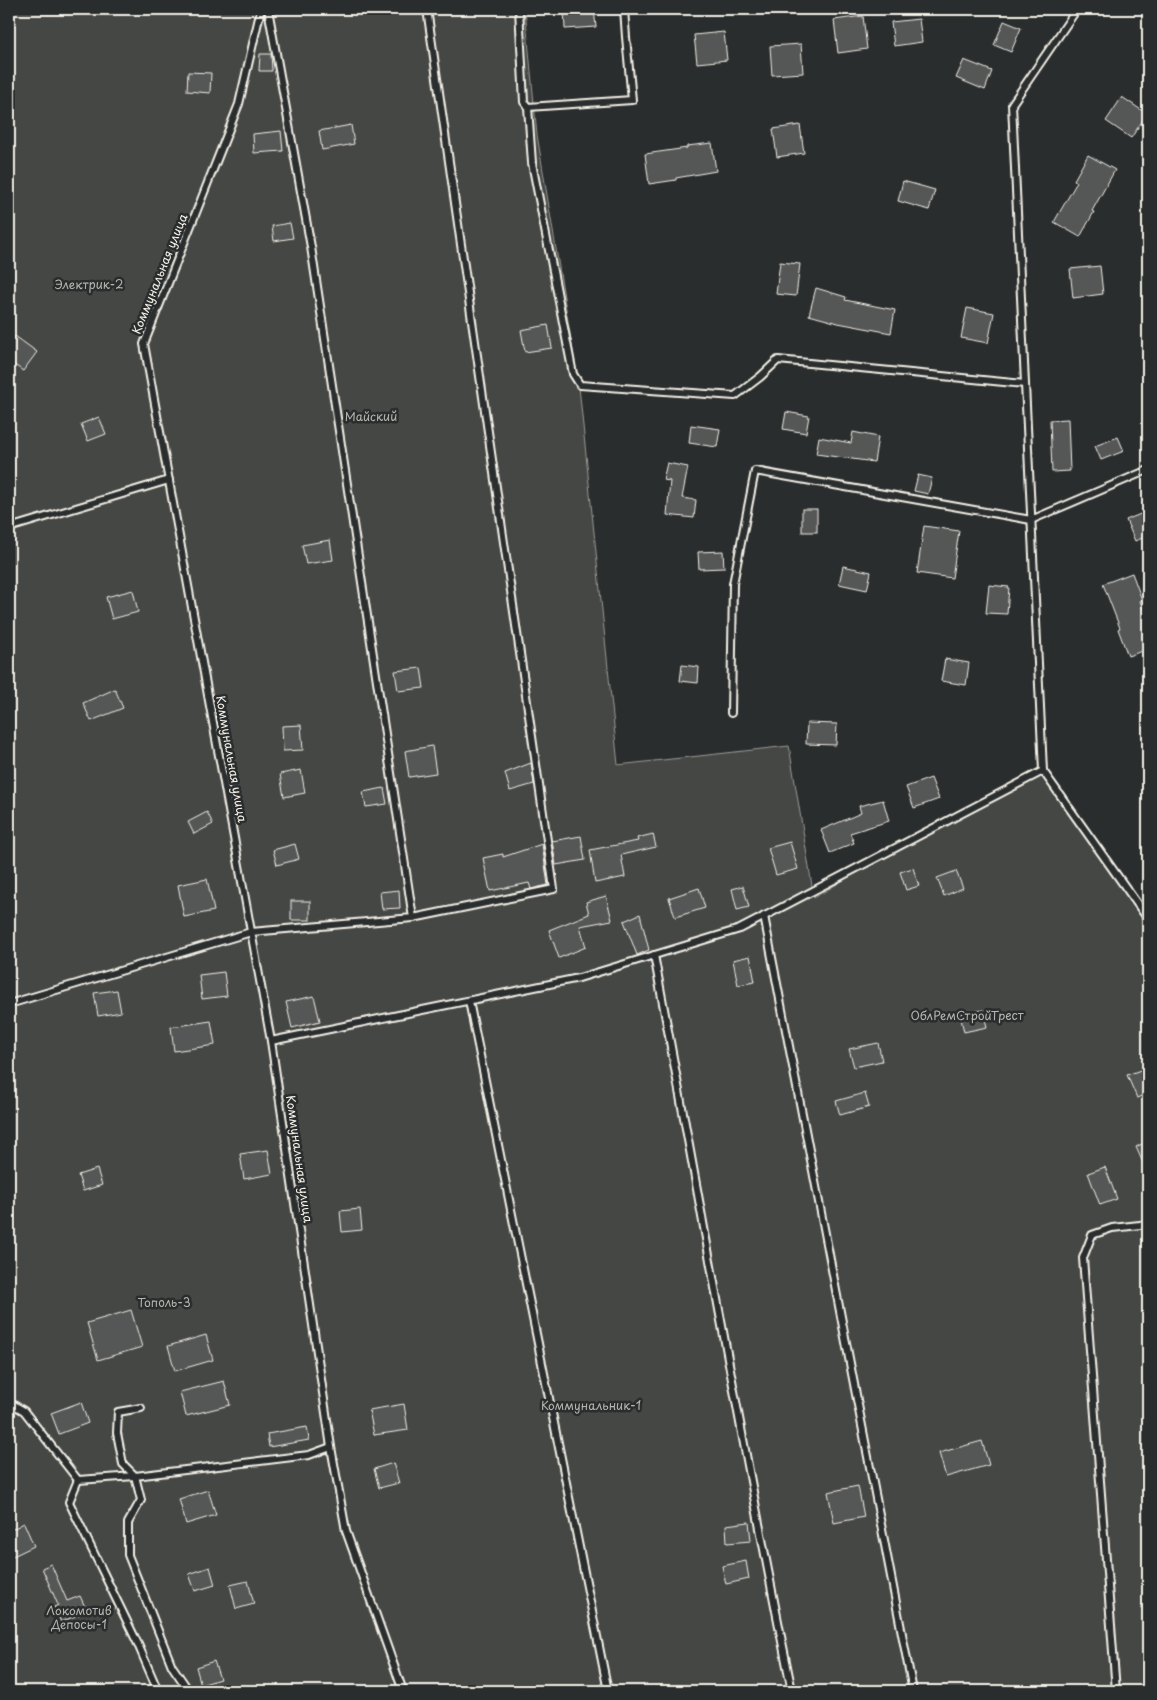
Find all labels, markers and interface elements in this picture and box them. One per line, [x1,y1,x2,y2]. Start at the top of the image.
street label: Коммунальная улица [127,210,192,337]
park label: Электрик-2 [55,275,123,293]
park label: Майский [345,407,397,425]
street label: Коммунальная улица [212,694,252,824]
park label: ОблРемСтройТрест [910,1006,1024,1024]
street label: Коммунальная улица [282,1094,318,1224]
park label: Тополь-3 [137,1293,191,1311]
park label: Коммунальник-1 [541,1396,641,1414]
park label: Локомотив Депосы-1 [46,1601,112,1633]

